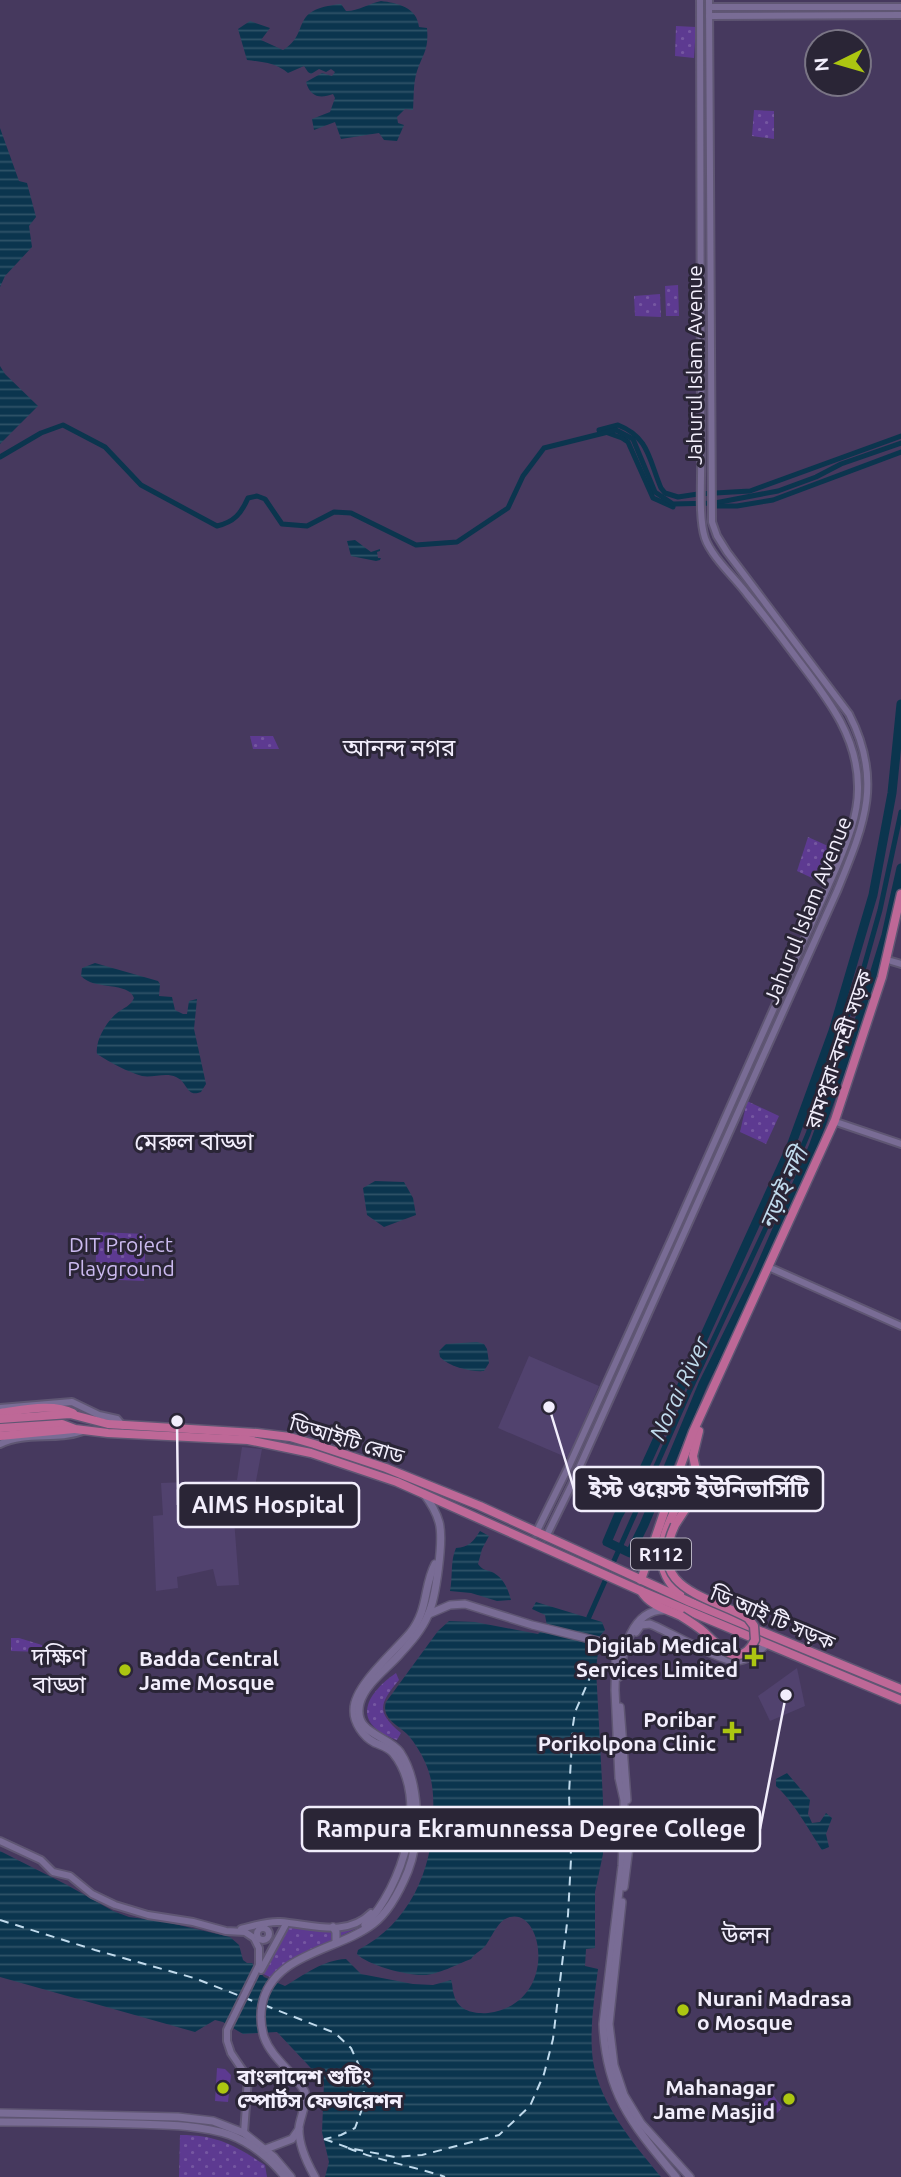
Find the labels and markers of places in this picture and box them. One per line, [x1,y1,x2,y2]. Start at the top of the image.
callout: ইস্ট ওয়েস্ট ইউনিভার্সিটি [574,1467,823,1511]
callout: AIMS Hospital [178,1483,359,1527]
place label: Digilab Medical Services Limited [576,1633,738,1681]
place label: Badda Central Jame Mosque [139,1646,279,1694]
marker: Digilab Medical Services Limited [744,1647,764,1667]
marker: Badda Central Jame Mosque [117,1662,133,1678]
place label: Poribar Porikolpona Clinic [538,1707,716,1755]
marker: Poribar Porikolpona Clinic [722,1721,742,1741]
callout: Rampura Ekramunnessa Degree College [302,1807,760,1851]
place label: Nurani Madrasa o Mosque [697,1986,852,2034]
marker: Nurani Madrasa o Mosque [675,2002,691,2018]
place label: বাংলাদেশ শুটিং স্পোর্টস ফেডারেশন [236,2064,403,2112]
place label: Mahanagar Jame Masjid [653,2075,775,2123]
marker: বাংলাদেশ শুটিং স্পোর্টস ফেডারেশন [215,2080,231,2096]
marker: Mahanagar Jame Masjid [781,2091,797,2107]

